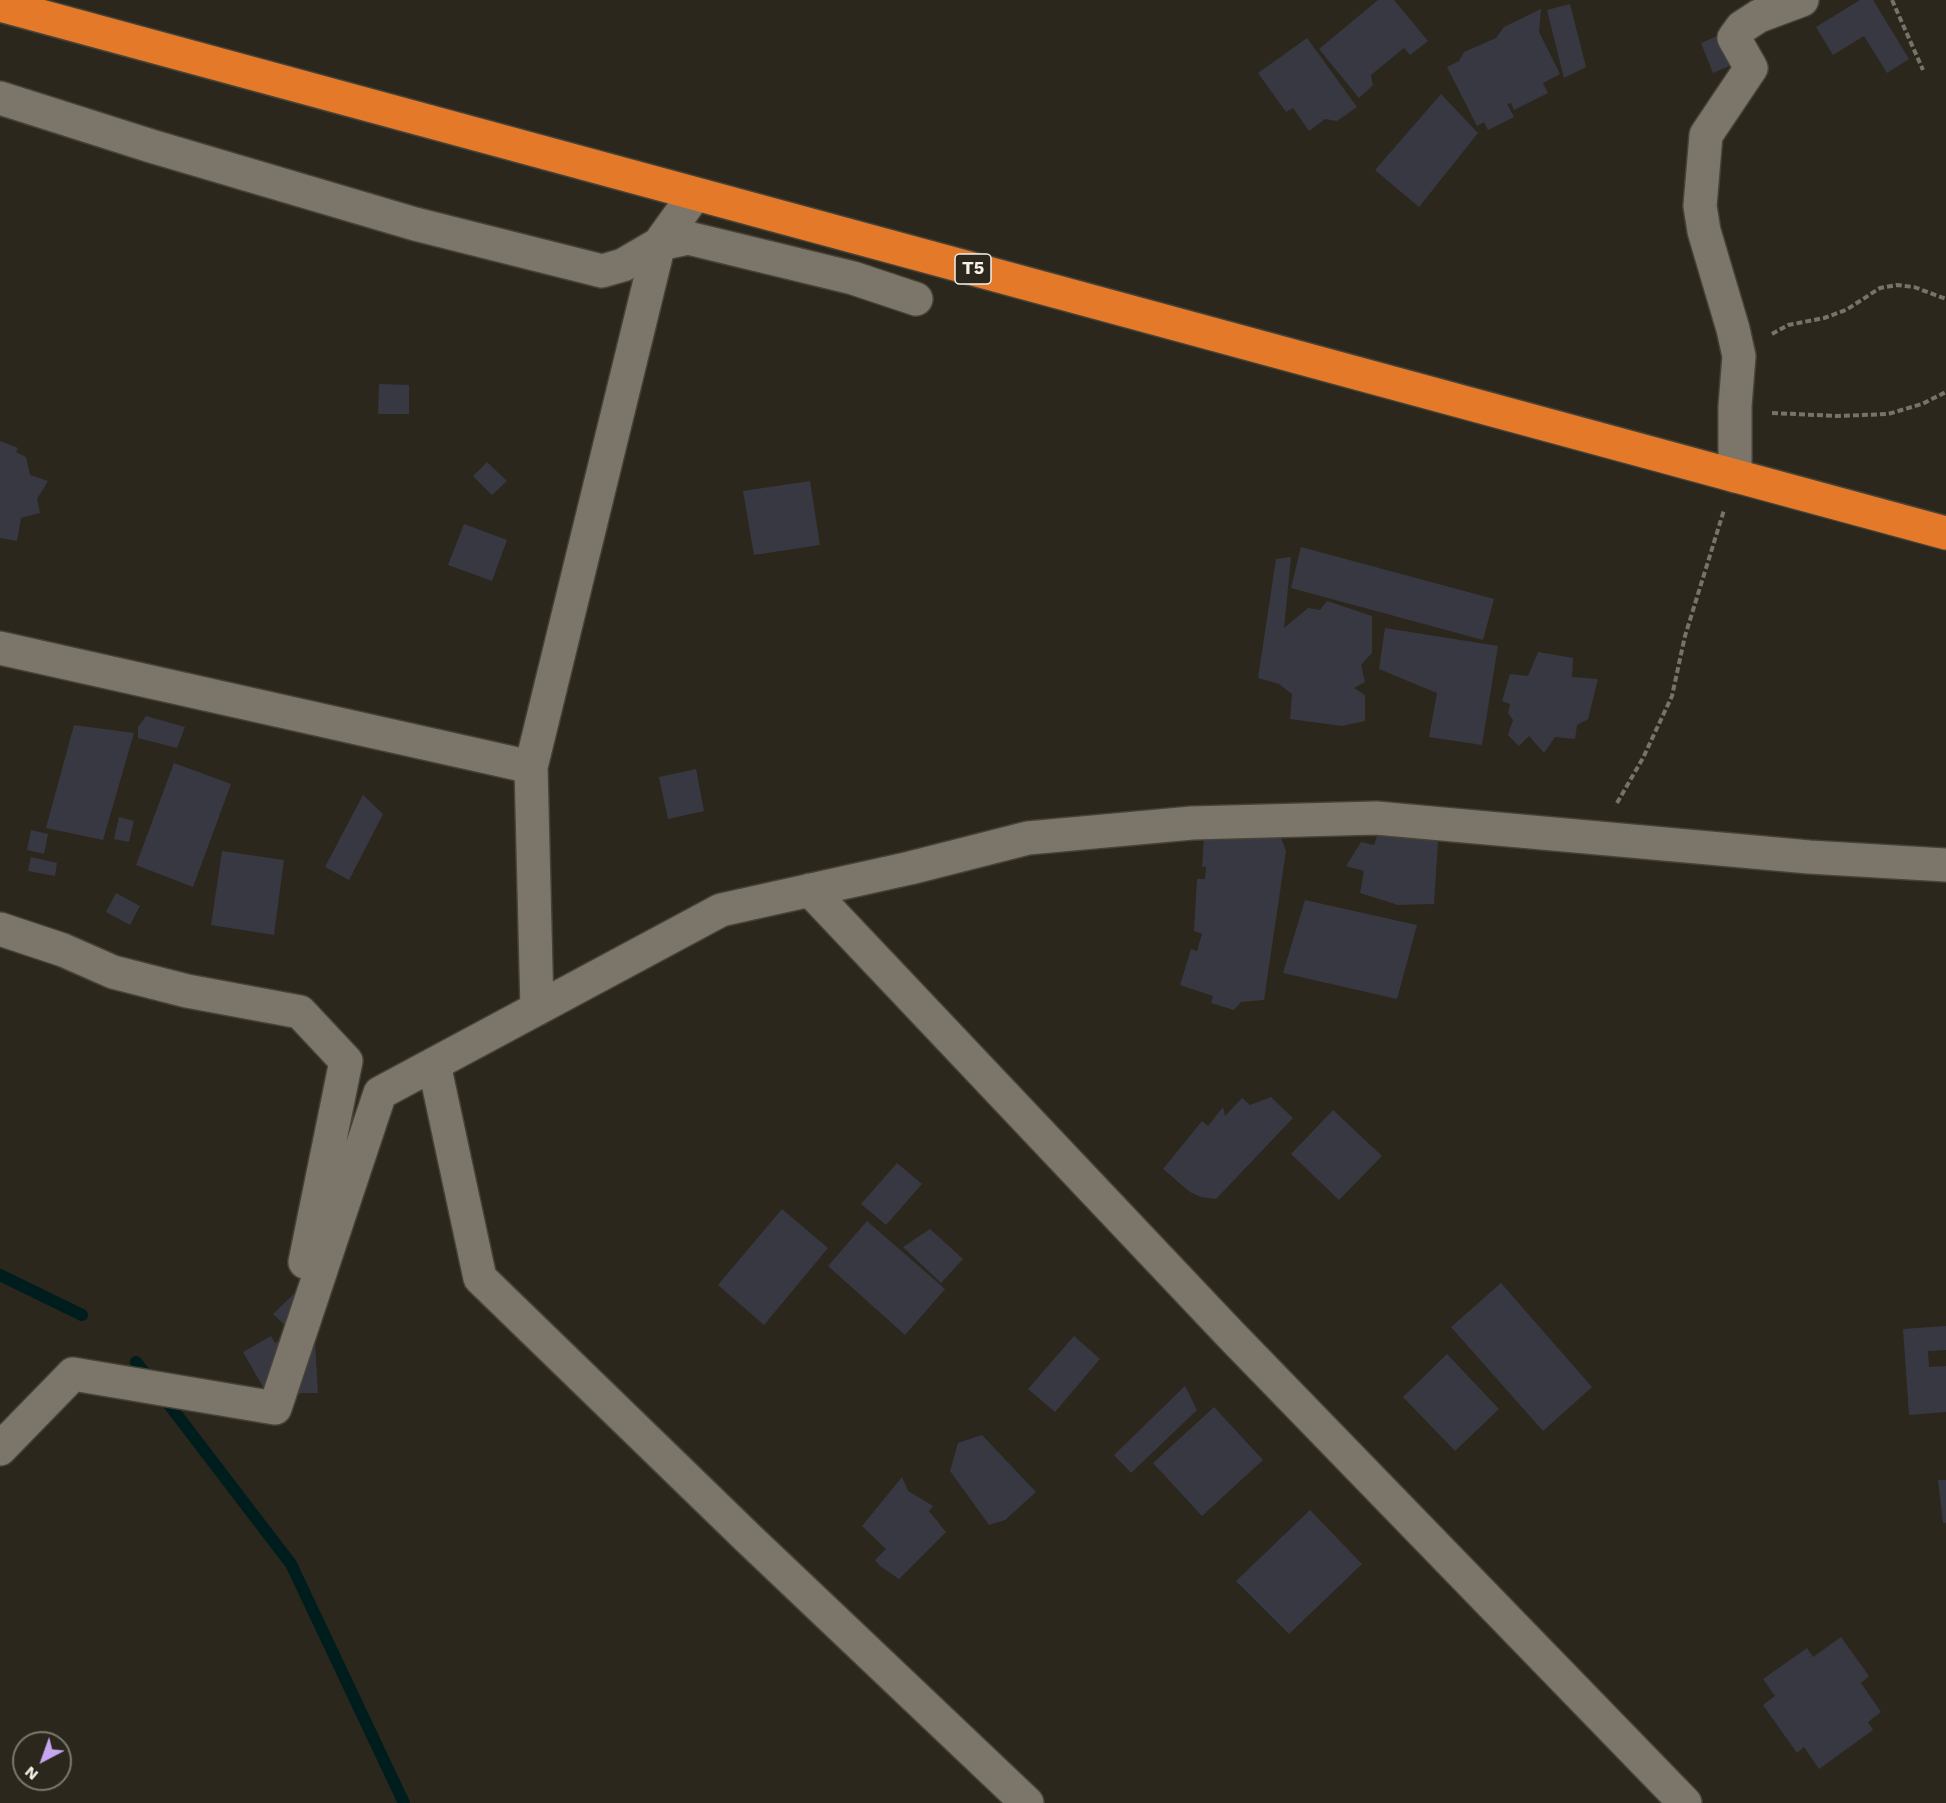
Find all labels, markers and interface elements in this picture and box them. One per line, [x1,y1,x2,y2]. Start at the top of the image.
road number: T5 [955,254,991,284]
north arrow [12,1731,72,1791]
text: N [20,1762,42,1785]

